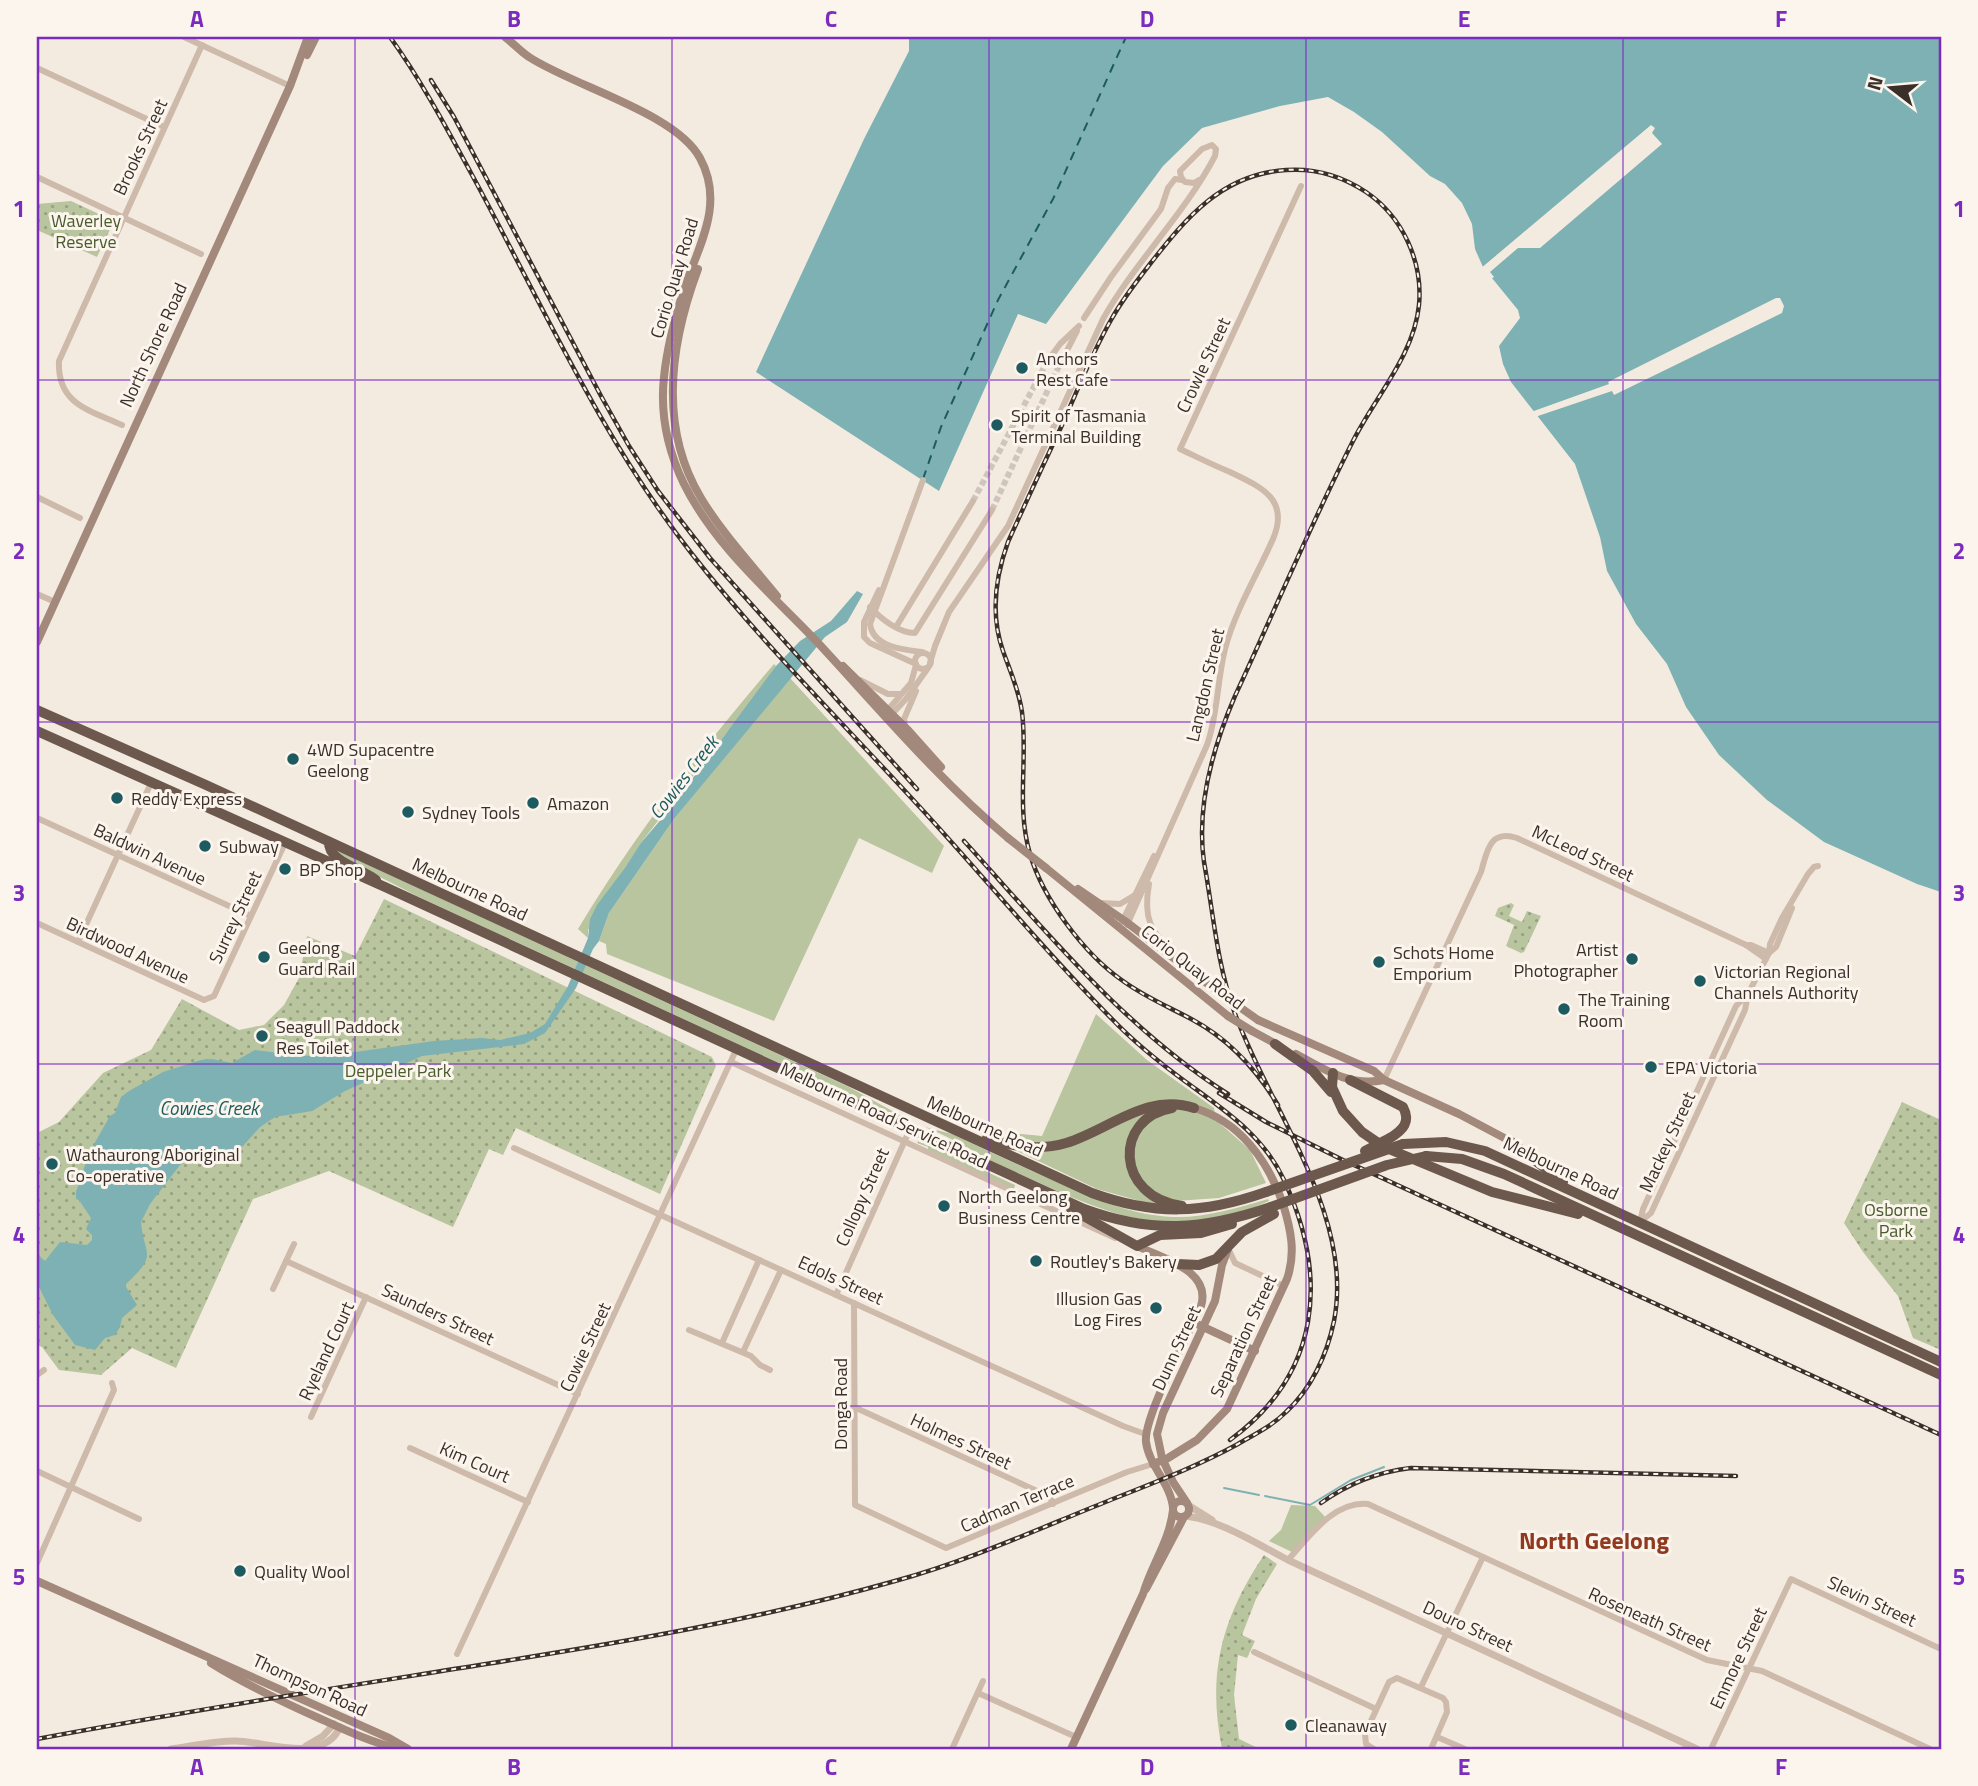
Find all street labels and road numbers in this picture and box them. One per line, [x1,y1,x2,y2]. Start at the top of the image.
street label: Brooks Street [106,94,174,200]
street label: Corio Quay Road [643,214,705,342]
street label: North Shore Road [112,278,194,412]
street label: Crowle Street [1169,312,1237,417]
street label: Langdon Street [1179,625,1231,744]
street label: Baldwin Avenue [89,816,211,892]
street label: McLeod Street [1527,818,1639,889]
street label: Melbourne Road [408,850,532,928]
street label: Surrey Street [202,866,269,968]
street label: Birdwood Avenue [62,910,194,990]
street label: Corio Quay Road [1136,918,1250,1016]
street label: Melbourne Road Service Road [777,1057,991,1173]
street label: Mackey Street [1632,1087,1702,1197]
street label: Melbourne Road [924,1091,1046,1161]
street label: Melbourne Road [1499,1129,1623,1207]
street label: Collopy Street [828,1143,896,1251]
street label: Edols Street [794,1248,889,1312]
street label: Separation Street [1203,1270,1283,1402]
street label: Saunders Street [377,1276,499,1352]
street label: Ryeland Court [291,1297,361,1405]
street label: Cowie Street [552,1297,618,1396]
street label: Dunn Street [1145,1301,1208,1395]
street label: Donga Road [827,1358,854,1450]
street label: Holmes Street [906,1406,1017,1476]
street label: Kim Court [436,1435,515,1490]
street label: Cadman Terrace [956,1467,1078,1539]
street label: Slevin Street [1823,1569,1922,1634]
street label: Roseneath Street [1584,1580,1716,1658]
street label: Douro Street [1419,1593,1518,1659]
street label: Enmore Street [1703,1602,1774,1713]
street label: Thompson Road [248,1647,372,1723]

